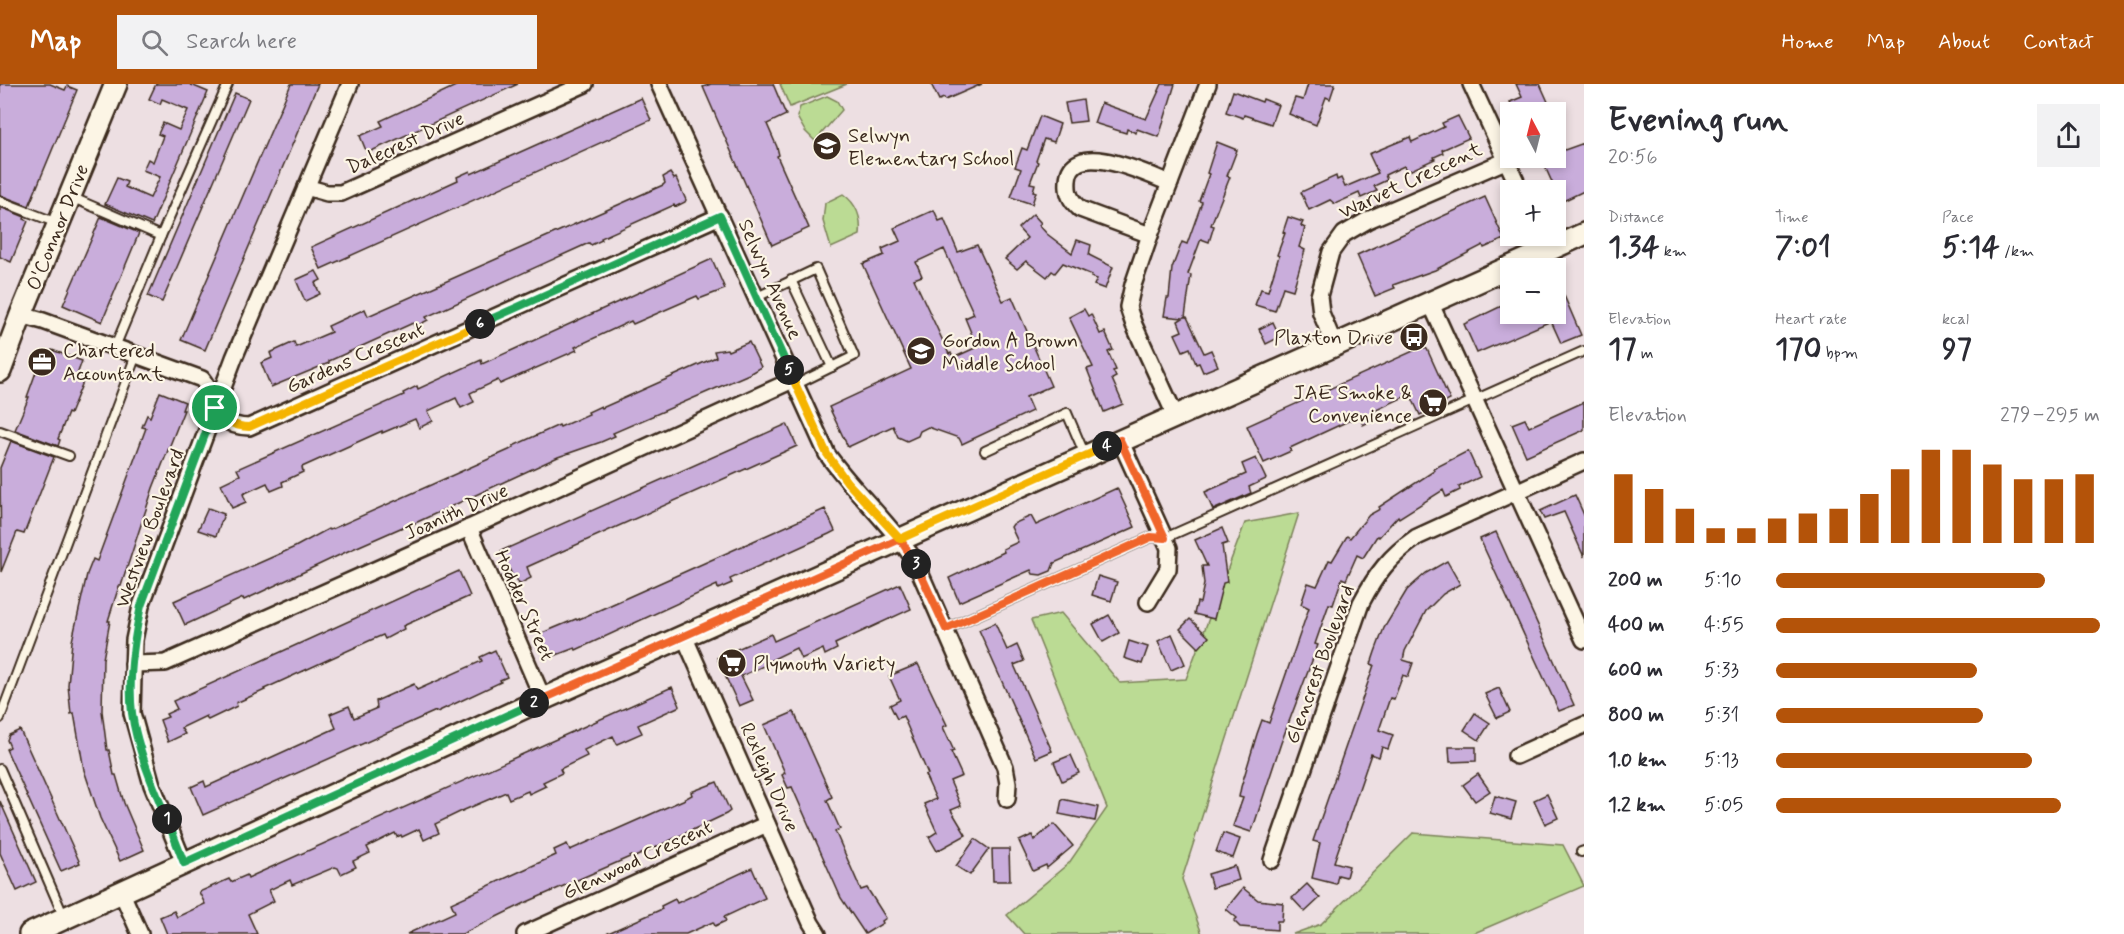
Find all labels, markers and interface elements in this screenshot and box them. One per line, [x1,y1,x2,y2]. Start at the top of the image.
search box [117,15,537,69]
text: Map [30,24,81,61]
icon: search [138,26,171,59]
text: Search here [186,28,297,56]
text: Home [1782,28,1834,56]
text: Map [1867,28,1905,56]
text: About [1938,28,1990,56]
text: Contact [2023,28,2094,56]
text: Evening run [1608,99,1788,143]
north arrow [1500,102,1566,168]
map controls [1500,102,1566,324]
button: share [2037,104,2100,167]
street label: Dalecrest Drive [342,105,469,181]
place label: Selwyn Elementary School [848,123,1014,173]
school or university icon: Selwyn Elementary School [811,130,843,162]
street label: Warvet Crescent [1335,136,1487,226]
text: 20:56 [1608,144,1658,171]
street label: O'Connor Drive [21,160,96,295]
button: + [1500,180,1566,246]
text: Distance [1608,207,1664,228]
text: Time [1775,207,1809,228]
text: Pace [1942,207,1974,228]
street label: Selwyn Avenue [731,215,808,344]
text: 1.34 [1608,228,1659,267]
text: 7:01 [1775,228,1831,267]
text: 5:14 [1942,228,2000,267]
text: km [1659,241,1687,262]
text: /km [2000,241,2034,262]
button: − [1500,258,1566,324]
pin: 6 [465,309,495,339]
text: Elevation [1608,309,1671,330]
text: Heart rate [1775,309,1847,330]
text: kcal [1942,309,1969,330]
text: 6 [476,313,484,334]
street label: Gardens Crescent [282,316,429,401]
bus stop icon: Plaxton Drive [1398,321,1430,353]
place label: Plaxton Drive [1274,325,1393,352]
place label: Gordon A Brown Middle School [942,328,1078,378]
text: 17 [1608,330,1637,369]
text: 170 [1775,330,1822,369]
text: 97 [1942,330,1972,369]
school or university icon: Gordon A Brown Middle School [905,335,937,367]
place label: Chartered Accountant [63,338,163,388]
text: m [1637,343,1654,364]
text: bpm [1822,343,1858,364]
office icon: Chartered Accountant [26,346,58,378]
pin: 5 [774,355,804,385]
text: 5 [784,359,794,380]
place label: JAE Smoke & Convenience [1293,380,1412,430]
pin [189,382,240,433]
supermarket icon: JAE Smoke & Convenience [1417,387,1449,419]
icon: arrive [198,391,231,424]
text: Elevation [1608,402,1687,429]
text: 279–295 m [2000,402,2100,429]
pin: 4 [1092,431,1122,461]
text: 4 [1102,435,1112,456]
street label: Westview Boulevard [109,445,192,612]
street label: Joanith Drive [400,477,513,547]
street label: Hodder Street [487,546,560,665]
pin: 3 [901,549,931,579]
text: 3 [912,553,920,574]
text: 200 m [1608,567,1663,594]
text: 5:10 [1704,567,1742,594]
street label: Glencrest Boulevard [1279,581,1362,748]
text: 400 m [1608,612,1664,639]
text: 4:55 [1704,612,1744,639]
supermarket icon: Plymouth Variety [716,647,748,679]
place label: Plymouth Variety [753,651,896,678]
text: 600 m [1608,657,1663,684]
text: 5:33 [1704,657,1739,684]
pin: 2 [519,688,549,718]
text: 2 [530,692,538,713]
text: 800 m [1608,702,1664,729]
text: 5:31 [1704,702,1739,729]
street label: Rexleigh Drive [733,719,805,836]
text: 1.0 km [1608,747,1667,774]
text: 5:13 [1704,747,1739,774]
text: 1.2 km [1608,792,1665,819]
text: 5:05 [1704,792,1743,819]
pin: 1 [152,804,182,834]
text: 1 [163,808,171,829]
street label: Glenwood Crescent [558,814,717,907]

